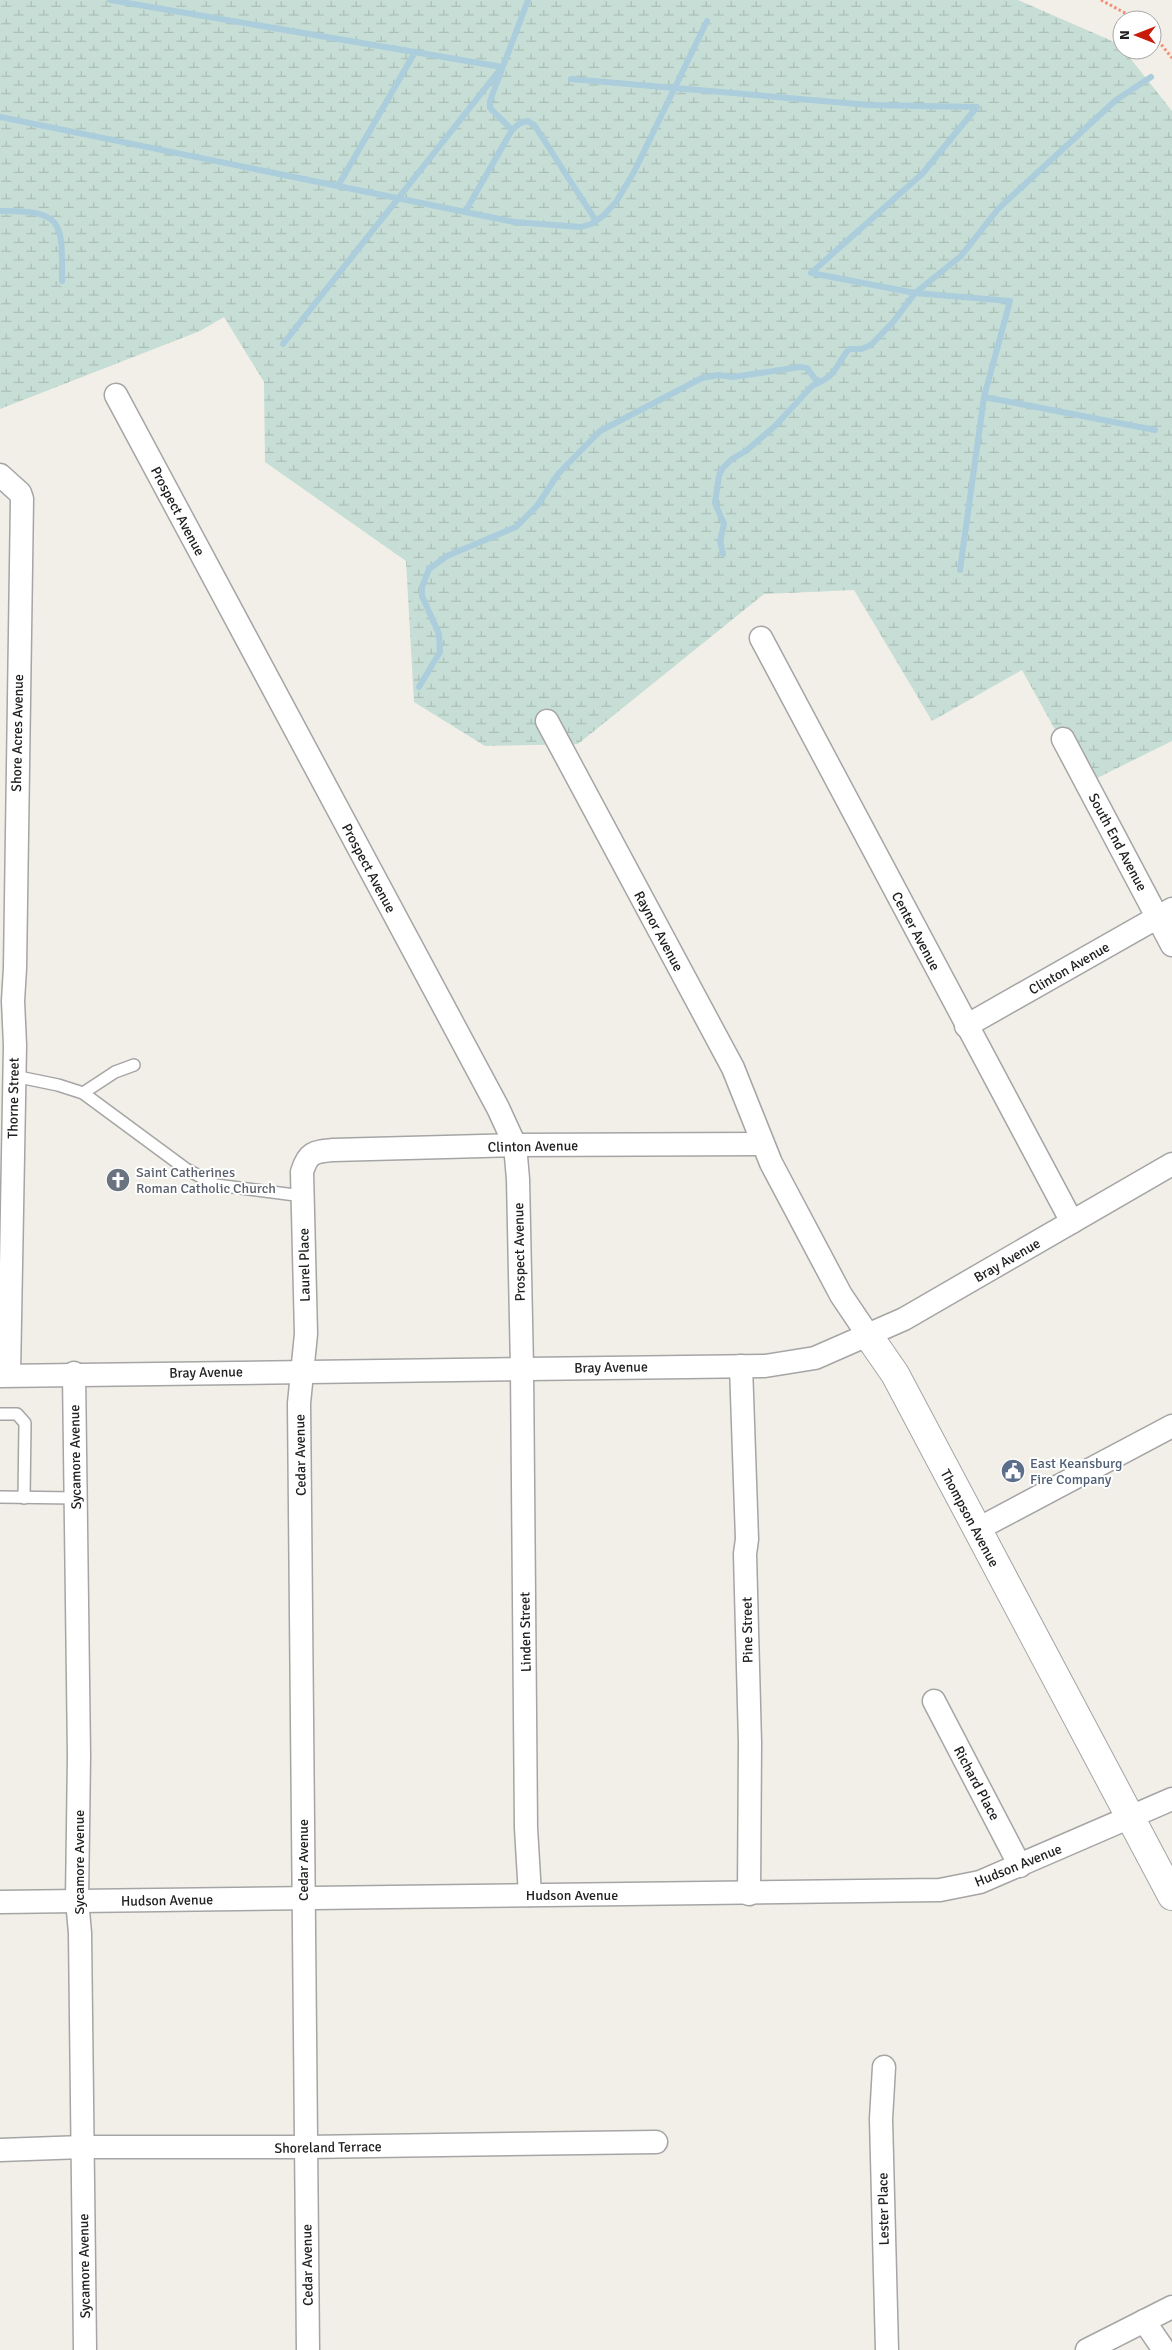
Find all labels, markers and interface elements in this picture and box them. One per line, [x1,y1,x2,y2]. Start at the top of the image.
north arrow [1112,10,1162,60]
text: N [1116,30,1133,40]
street label: Prospect Avenue [147,464,208,559]
street label: Shore Acres Avenue [8,674,27,792]
street label: South End Avenue [1085,790,1150,894]
street label: Prospect Avenue [338,821,399,916]
street label: Raynor Avenue [630,888,687,974]
street label: Center Avenue [888,889,943,974]
street label: Clinton Avenue [1026,938,1113,998]
street label: Thorne Street [4,1057,23,1139]
street label: Clinton Avenue [488,1137,578,1156]
place label: Saint Catherines Roman Catholic Church [136,1164,276,1197]
church icon: Saint Catherines Roman Catholic Church [105,1167,131,1193]
street label: Prospect Avenue [510,1202,529,1302]
street label: Laurel Place [295,1228,314,1302]
street label: Bray Avenue [971,1235,1043,1286]
street label: Bray Avenue [574,1358,648,1377]
street label: Bray Avenue [169,1363,243,1382]
street label: Sycamore Avenue [66,1404,85,1510]
street label: Cedar Avenue [291,1414,310,1496]
place label: East Keansburg Fire Company [1030,1455,1122,1488]
public building icon: East Keansburg Fire Company [1000,1458,1026,1484]
street label: Thompson Avenue [937,1466,1002,1570]
street label: Linden Street [516,1592,535,1672]
street label: Pine Street [738,1597,757,1663]
street label: Richard Place [950,1743,1003,1823]
street label: Sycamore Avenue [71,1810,88,1914]
street label: Cedar Avenue [295,1819,312,1901]
street label: Hudson Avenue [972,1840,1064,1891]
street label: Hudson Avenue [526,1887,618,1904]
street label: Hudson Avenue [121,1891,213,1910]
street label: Shoreland Terrace [274,2138,382,2157]
street label: Lester Place [874,2172,893,2246]
street label: Sycamore Avenue [75,2213,94,2319]
street label: Cedar Avenue [298,2224,317,2306]

